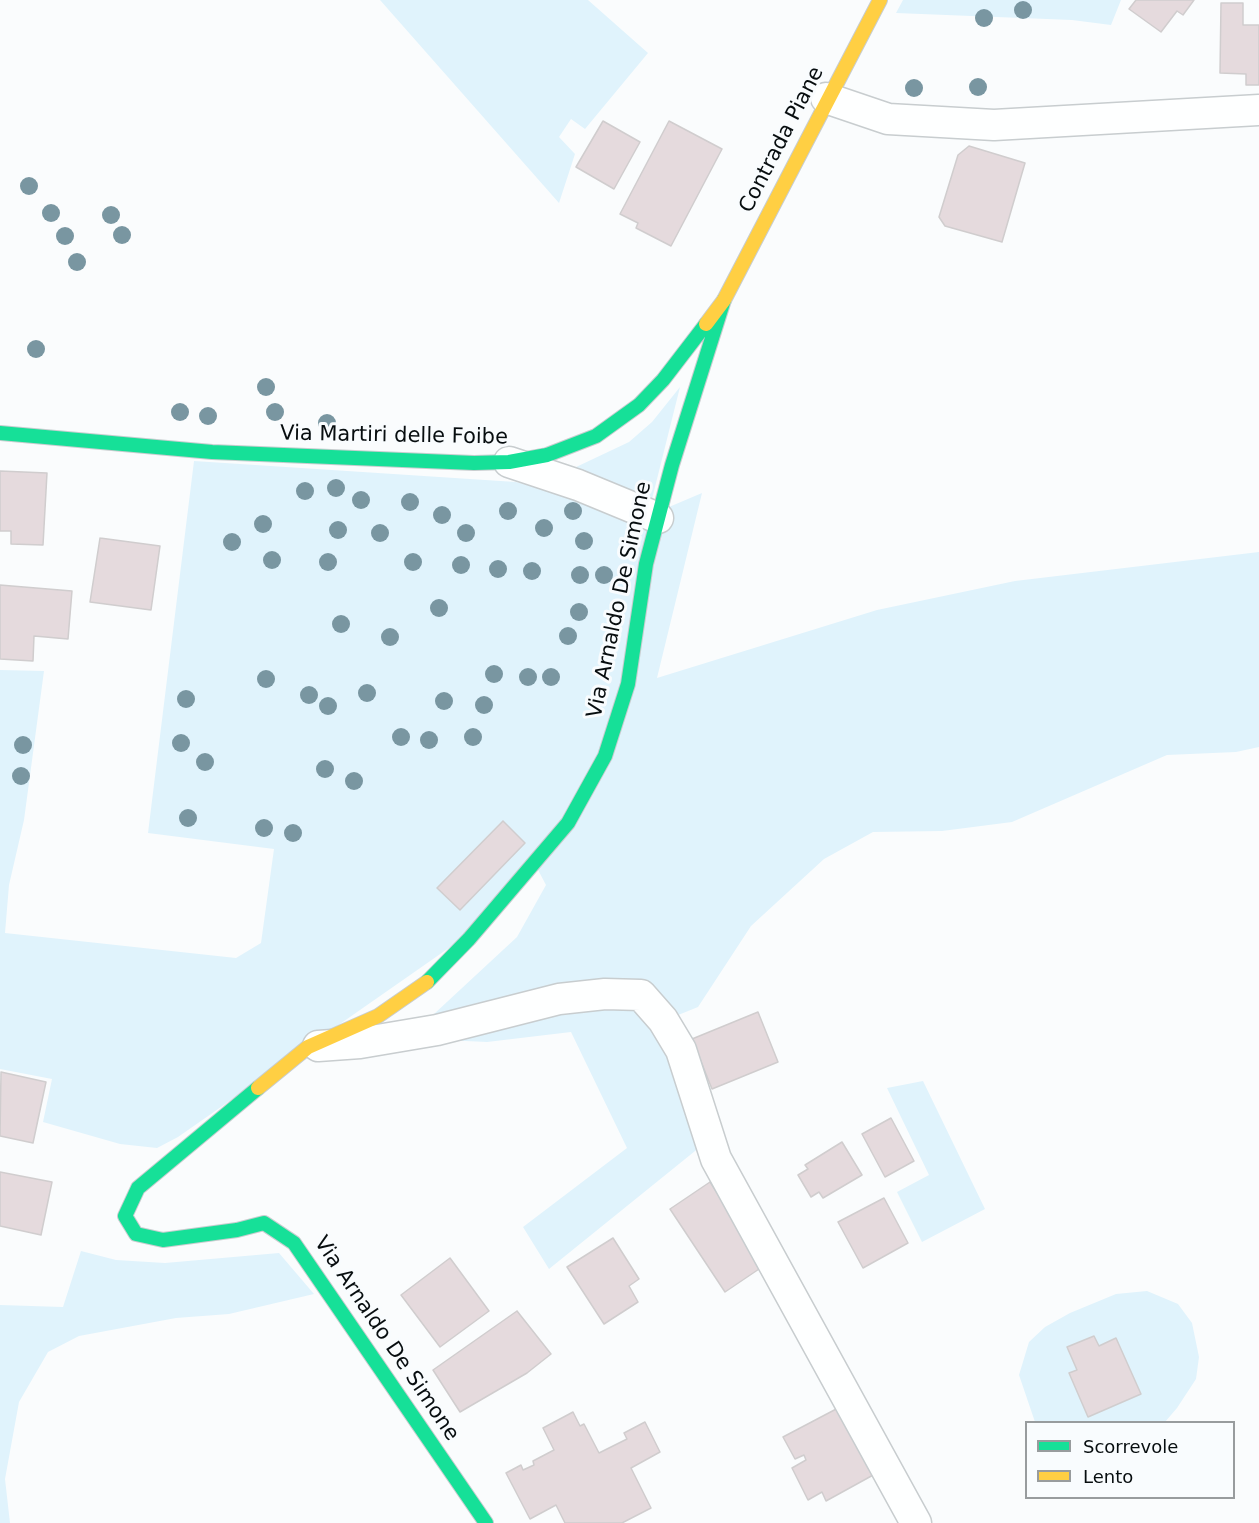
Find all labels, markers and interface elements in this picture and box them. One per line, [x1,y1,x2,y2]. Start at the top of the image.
street label: Contrada Piane [734,63,830,217]
street label: Via Martiri delle Foibe [280,421,508,451]
street label: Via Arnaldo De Simone [583,479,657,721]
street label: Via Arnaldo De Simone [308,1232,464,1446]
legend [1025,1421,1235,1499]
text: Scorrevole [1083,1436,1178,1457]
text: Lento [1083,1466,1133,1487]

